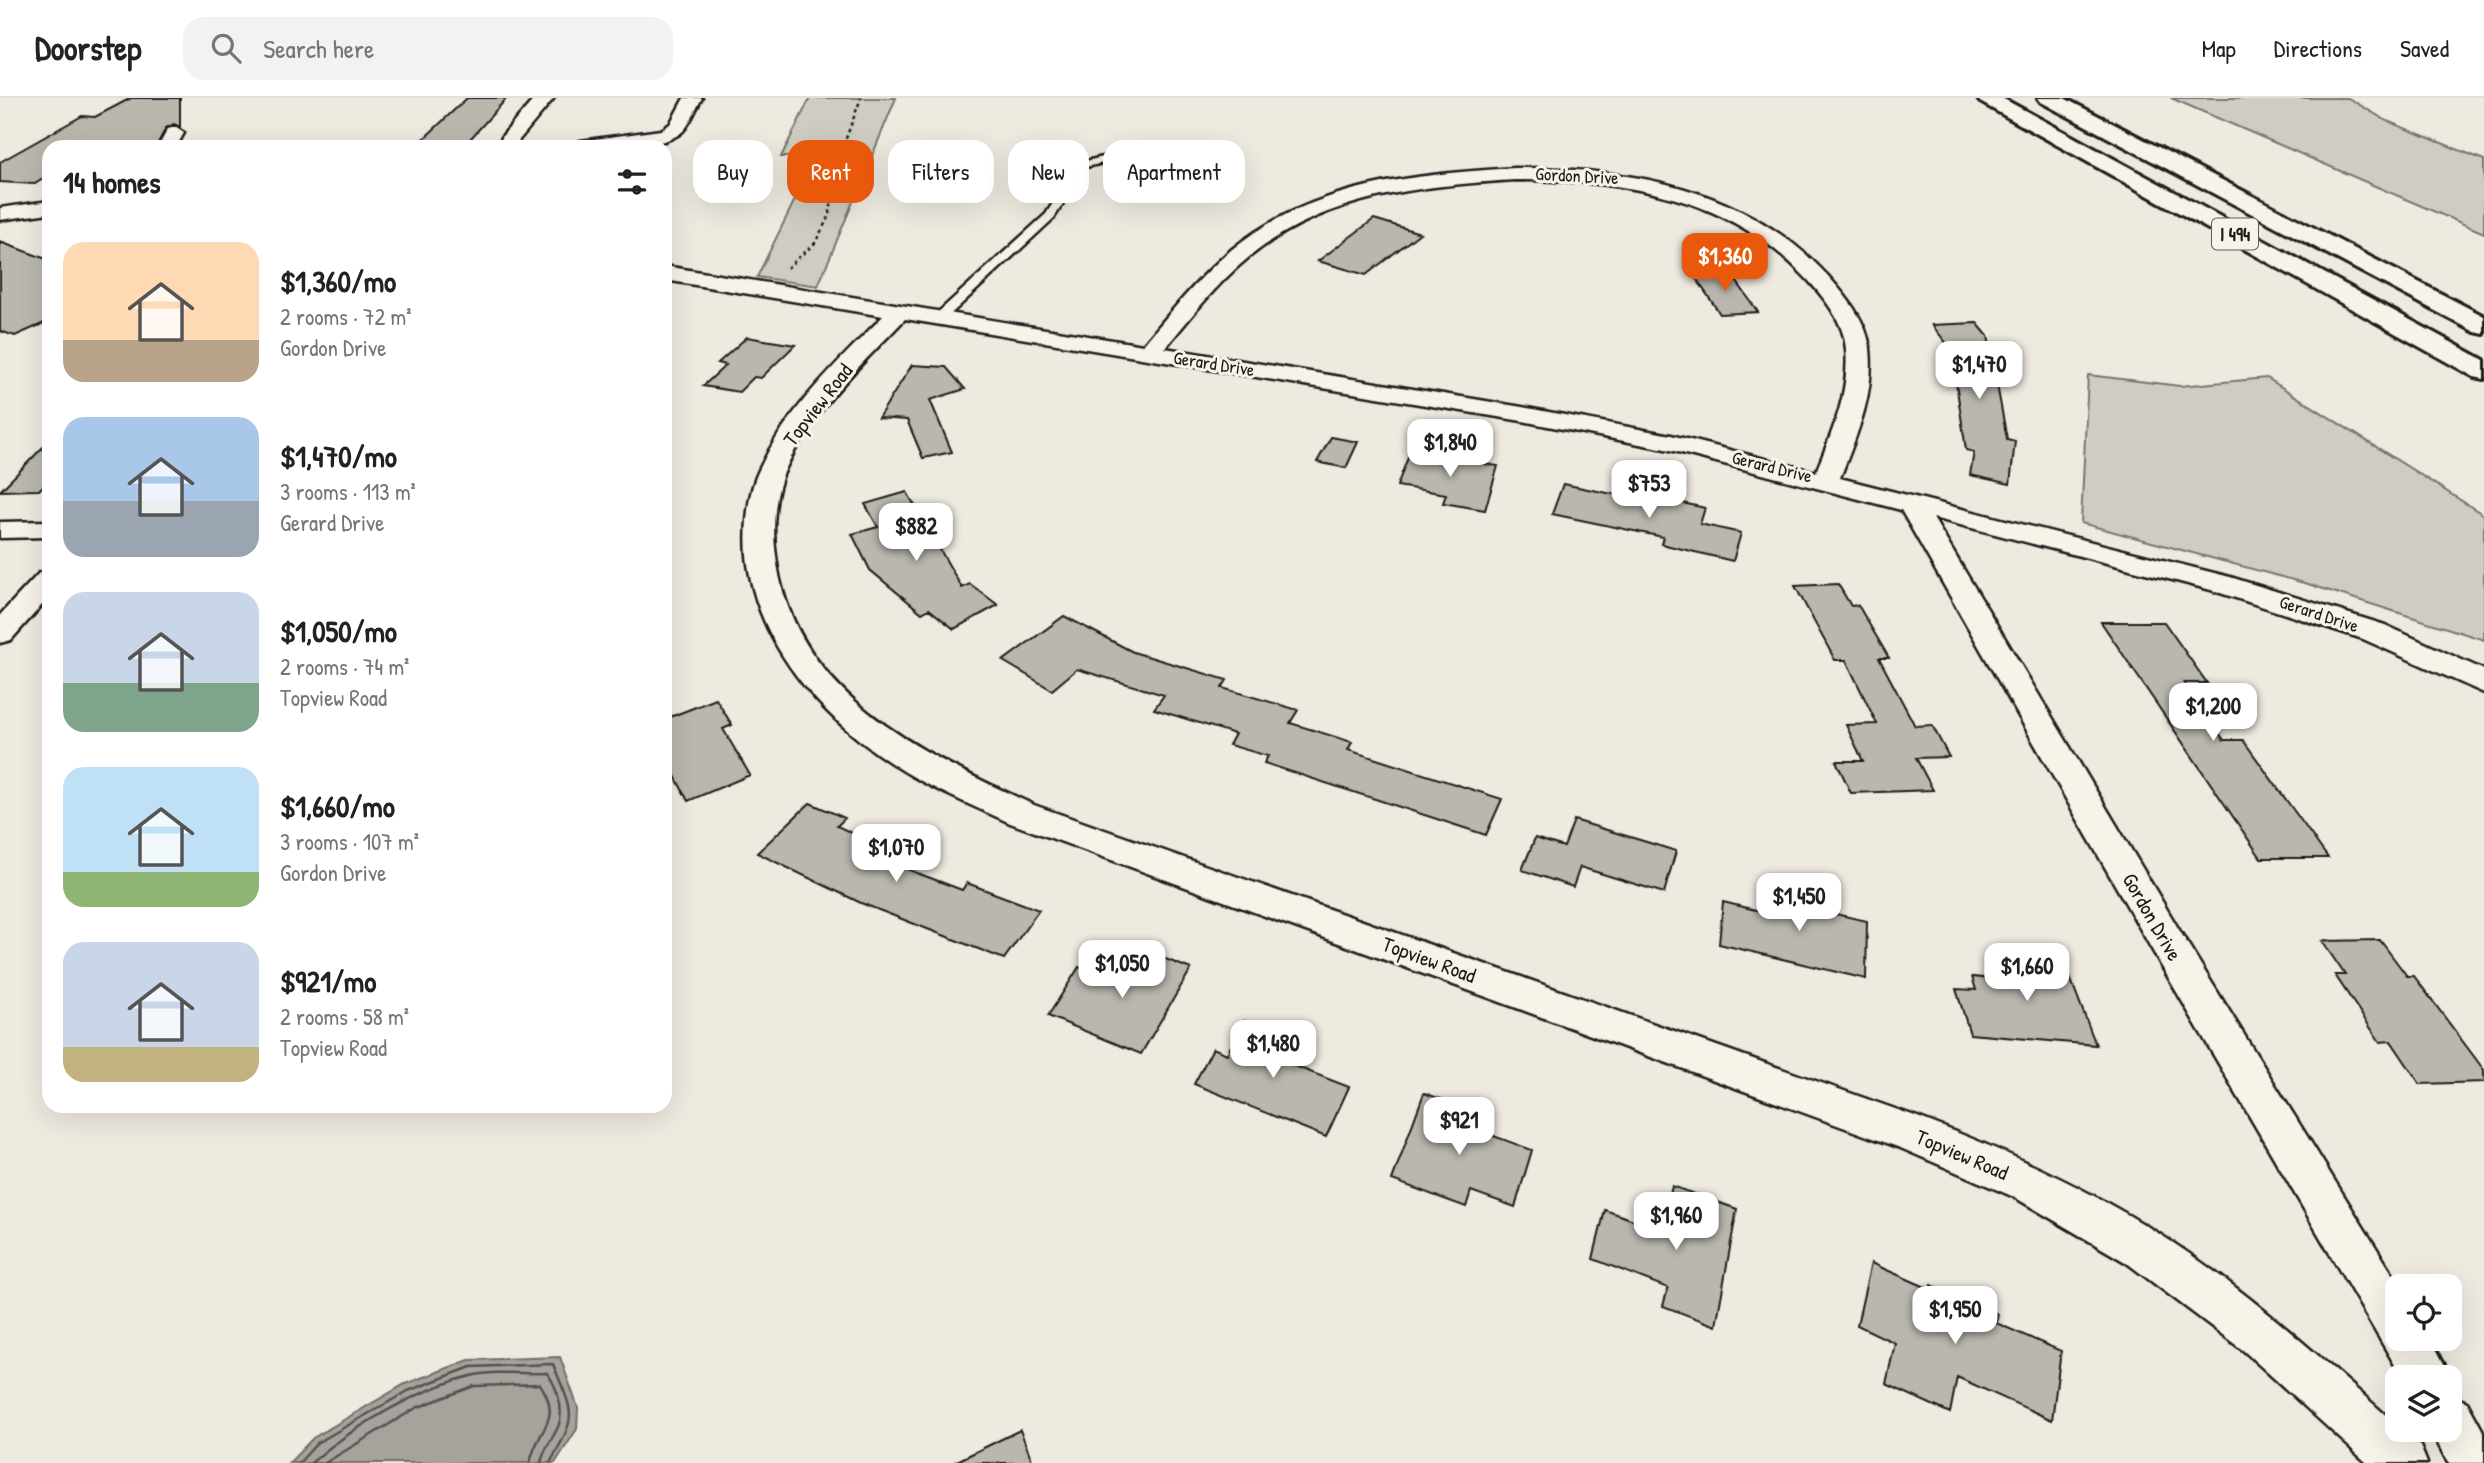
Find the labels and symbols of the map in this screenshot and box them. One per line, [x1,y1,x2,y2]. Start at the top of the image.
street label: Gordon Drive [1535,161,1619,190]
road number: I 494 [2212,218,2258,250]
pin: $1,360 [1668,234,1782,293]
pin: $1,470 [1922,342,2036,401]
street label: Gerard Drive [1172,345,1256,382]
street label: Topview Road [776,357,859,452]
pin: $1,840 [1393,420,1507,479]
street label: Gerard Drive [1729,444,1815,489]
pin: $753 [1608,460,1690,520]
pin: $882 [875,504,957,563]
street label: Gerard Drive [2276,589,2362,638]
pin: $1,200 [2156,684,2270,743]
pin: $1,070 [839,824,953,884]
street label: Gordon Drive [2116,867,2189,966]
pin: $1,450 [1742,874,1856,933]
street label: Topview Road [1378,929,1480,990]
pin: $1,050 [1065,940,1179,1000]
pin: $1,660 [1970,944,2084,1003]
pin: $1,480 [1216,1020,1330,1080]
pin: $921 [1418,1098,1500,1157]
street label: Topview Road [1912,1122,2013,1187]
pin: $1,960 [1619,1192,1733,1252]
pin: $1,950 [1898,1286,2012,1346]

